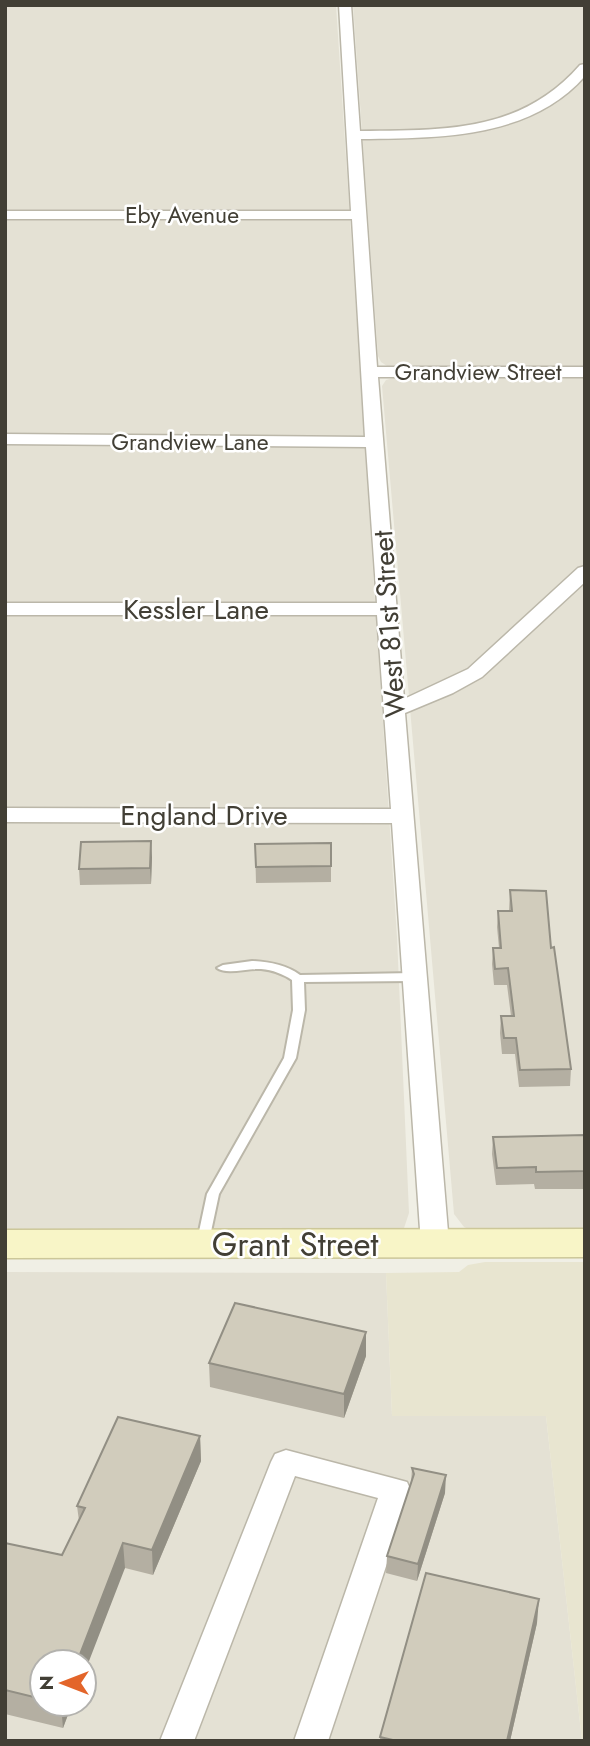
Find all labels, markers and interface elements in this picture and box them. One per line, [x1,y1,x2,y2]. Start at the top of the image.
street label: Eby Avenue [125,198,239,232]
street label: Grandview Street [395,355,562,389]
street label: Grandview Lane [111,425,269,459]
street label: West 81st Street [362,529,416,719]
street label: Kessler Lane [123,589,269,630]
street label: England Drive [120,795,288,836]
street label: Grant Street [212,1221,378,1268]
north arrow [28,1648,98,1718]
text: N [33,1675,60,1691]

